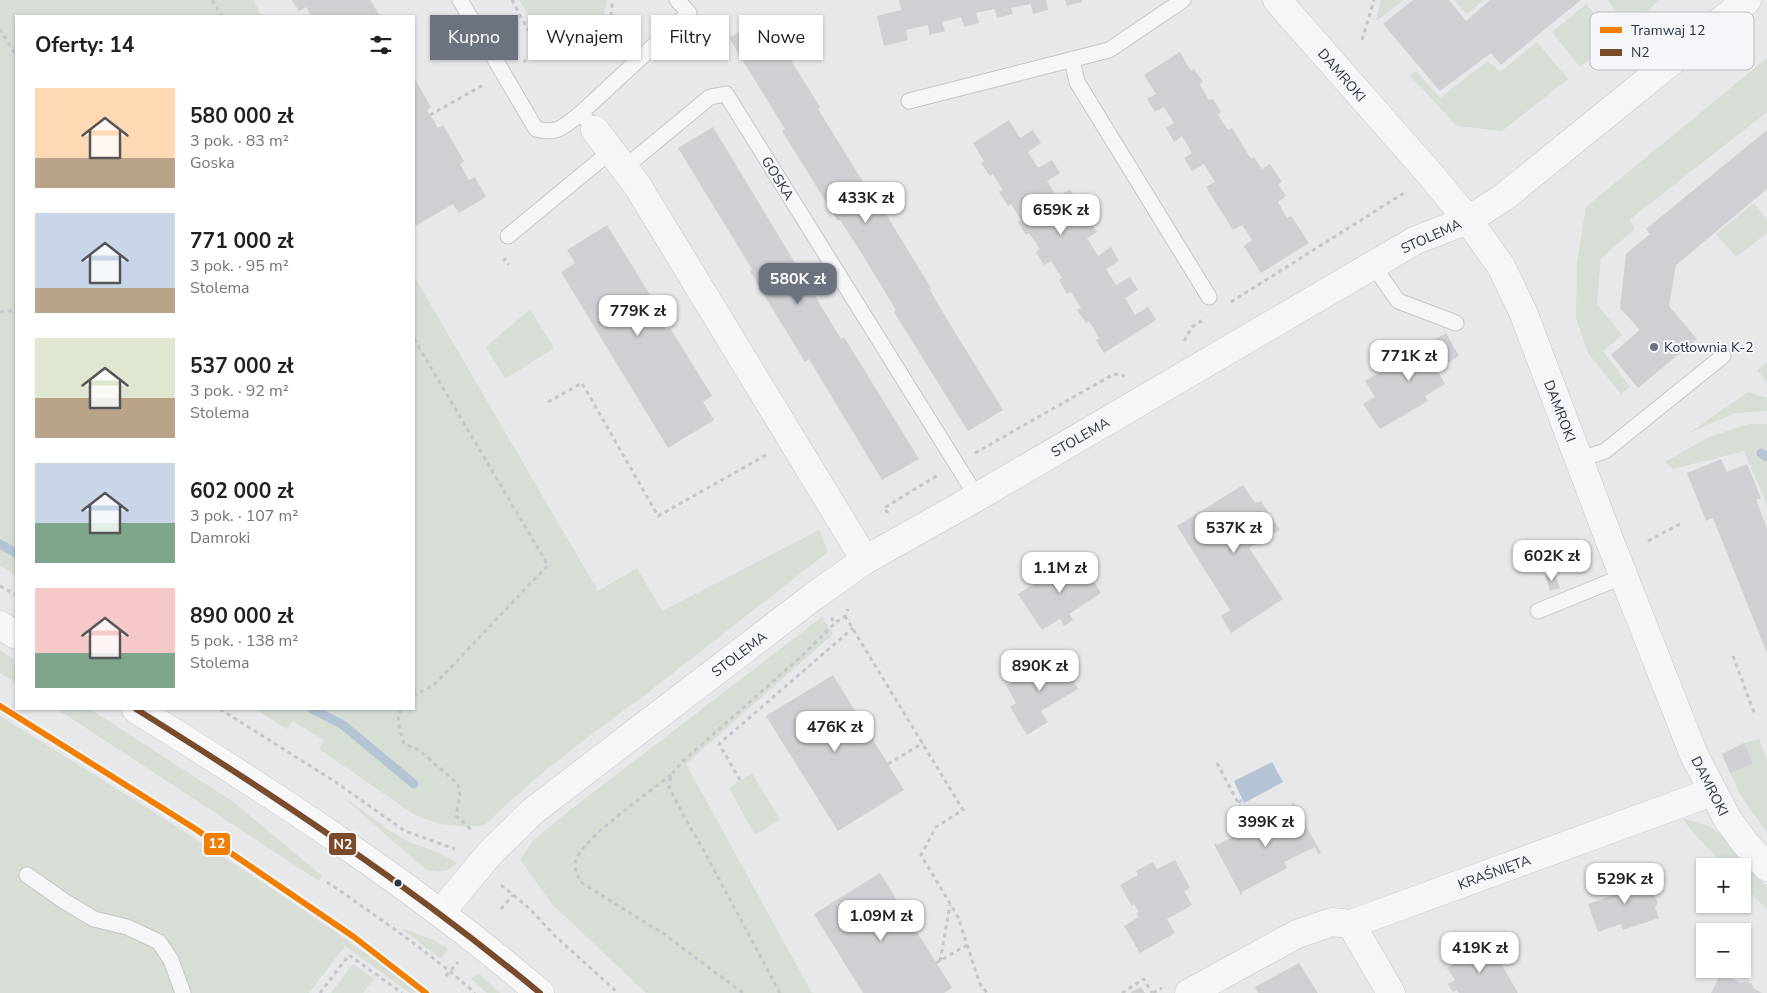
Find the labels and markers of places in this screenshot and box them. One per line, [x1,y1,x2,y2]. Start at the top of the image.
pin: 433K zł [820,182,912,224]
pin: 659K zł [1015,194,1107,236]
pin: 580K zł [752,262,844,305]
pin: 779K zł [592,294,684,337]
place label: Kotłownia K-2 [1664,338,1754,357]
pin: 771K zł [1363,340,1455,382]
marker: Kotłownia K-2 [1648,341,1660,353]
pin: 537K zł [1188,512,1280,554]
pin: 602K zł [1506,540,1598,582]
pin: 1.1M zł [1014,552,1106,594]
pin: 890K zł [994,650,1086,692]
pin: 476K zł [789,710,881,753]
pin: 399K zł [1220,806,1312,848]
pin: 529K zł [1579,862,1671,905]
unlabelled marker [393,878,403,888]
pin: 1.09M zł [829,900,933,942]
pin: 419K zł [1434,932,1526,974]

